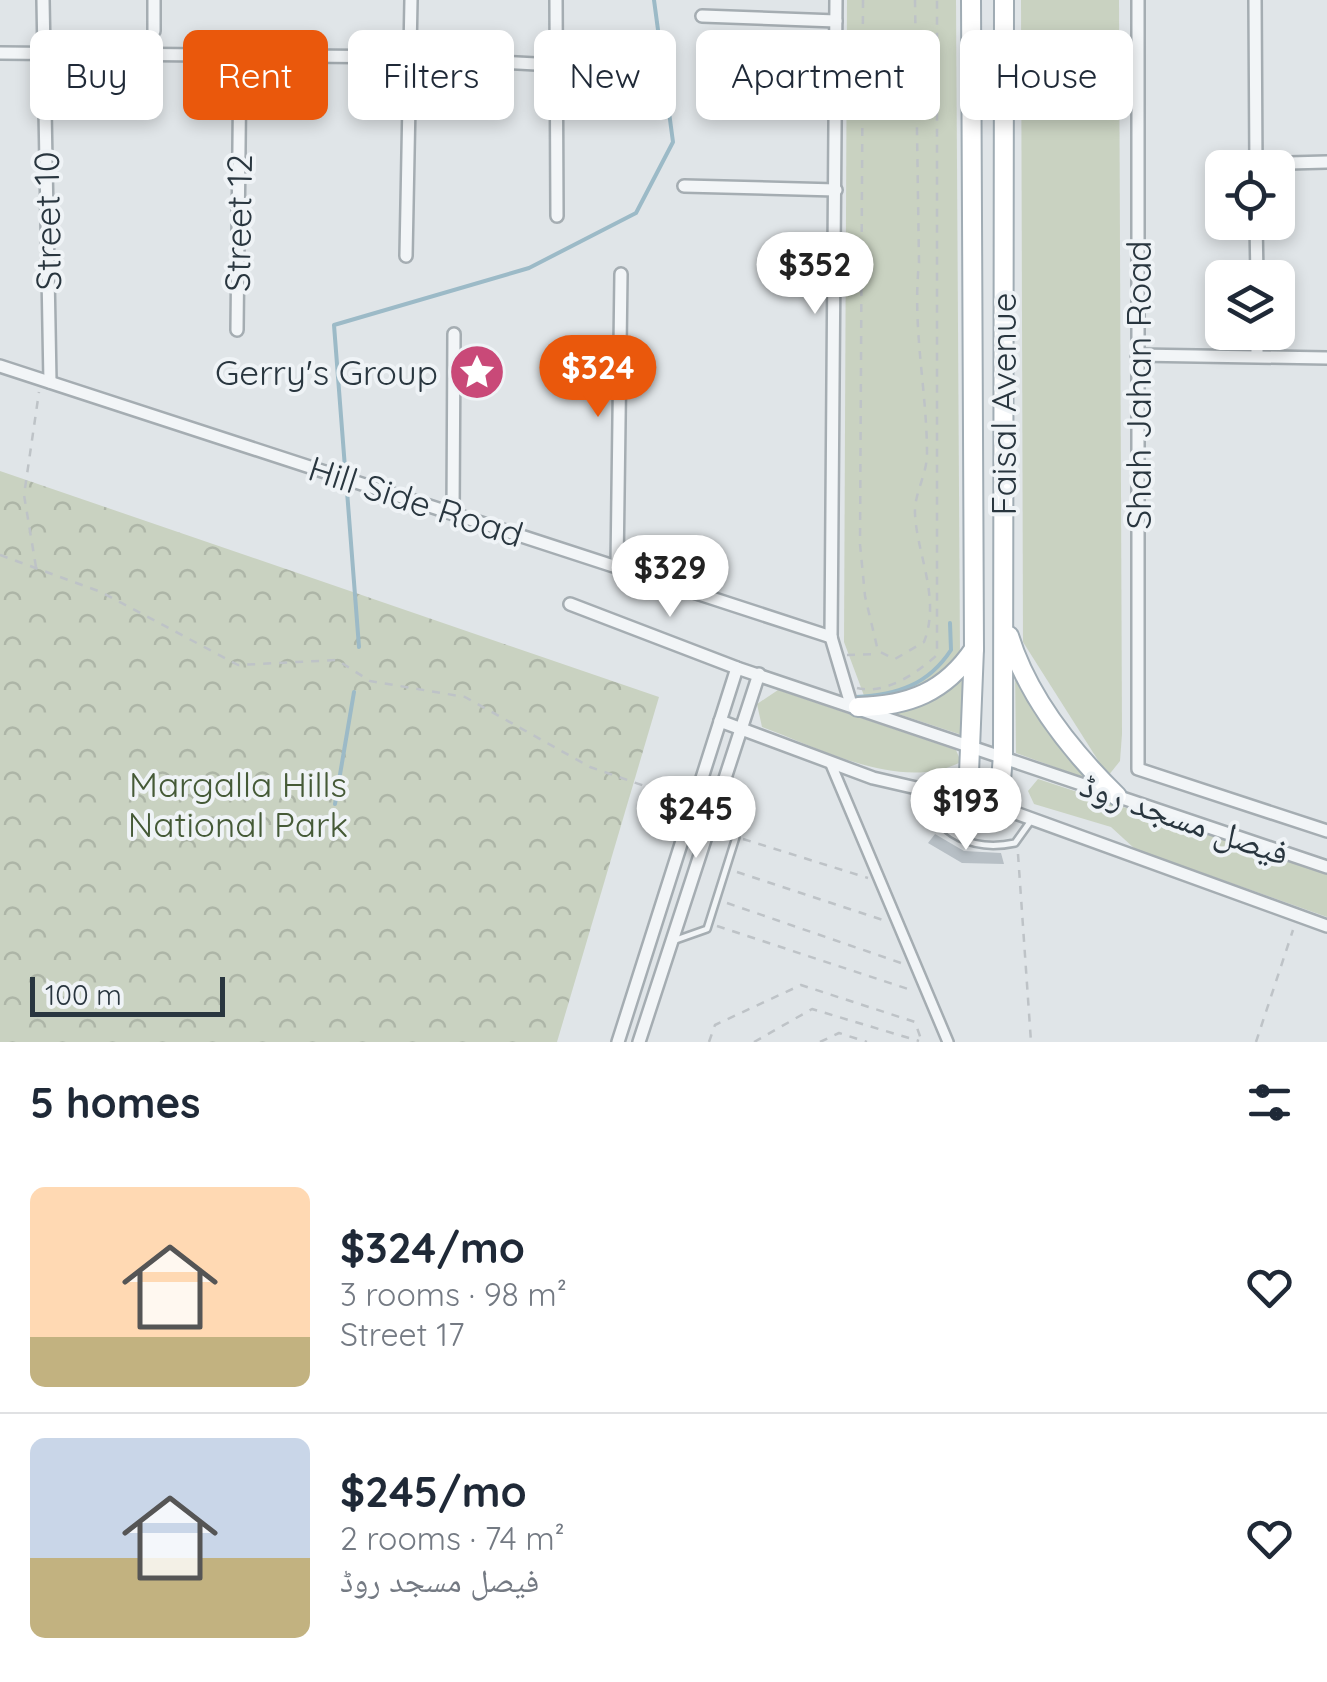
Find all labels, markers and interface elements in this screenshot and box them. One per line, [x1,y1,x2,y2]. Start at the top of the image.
chip: Buy [30,30,163,120]
chip: Rent [183,30,328,120]
chip: Filters [348,30,514,120]
chip: New [534,30,676,120]
chip: Apartment [696,30,940,120]
chip: House [960,30,1133,120]
map controls [1205,150,1295,350]
button: locate [1205,150,1295,240]
street label: Street 10 [24,151,70,291]
street label: Street 12 [215,154,261,292]
pin: $352 [756,232,874,317]
street label: Shah Jahan Road [1116,240,1160,530]
text: $352 [779,244,851,284]
button: layers [1205,260,1295,350]
street label: Faisal Avenue [981,292,1025,516]
pin: $324 [539,335,657,420]
place icon: Gerry's Group [447,342,507,402]
text: $324 [561,347,635,387]
place label: Gerry's Group [215,350,438,394]
street label: Hill Side Road [303,446,529,556]
pin: $329 [611,535,729,620]
text: $329 [634,547,706,587]
park label: Margalla Hills National Park [128,762,348,846]
street label: فیصل مسجد روڈ [1075,762,1295,874]
pin: $193 [907,768,1025,853]
pin: $245 [637,776,755,861]
text: $193 [933,780,999,820]
text: $245 [659,788,733,828]
scale bar [30,972,225,1016]
text: 100 m [45,977,122,1012]
icon: filters [1242,1075,1297,1130]
text: 5 homes [30,1076,201,1129]
text: $324/mo [340,1221,525,1274]
icon: home [110,1227,230,1347]
icon: heart [1242,1260,1297,1315]
text: 3 rooms · 98 m² [340,1274,567,1314]
text: Street 17 [340,1314,464,1354]
text: $245/mo [340,1465,527,1518]
icon: home [110,1478,230,1598]
icon: heart [1242,1511,1297,1566]
text: 2 rooms · 74 m² [340,1518,565,1558]
text: فیصل مسجد روڈ [340,1560,539,1600]

